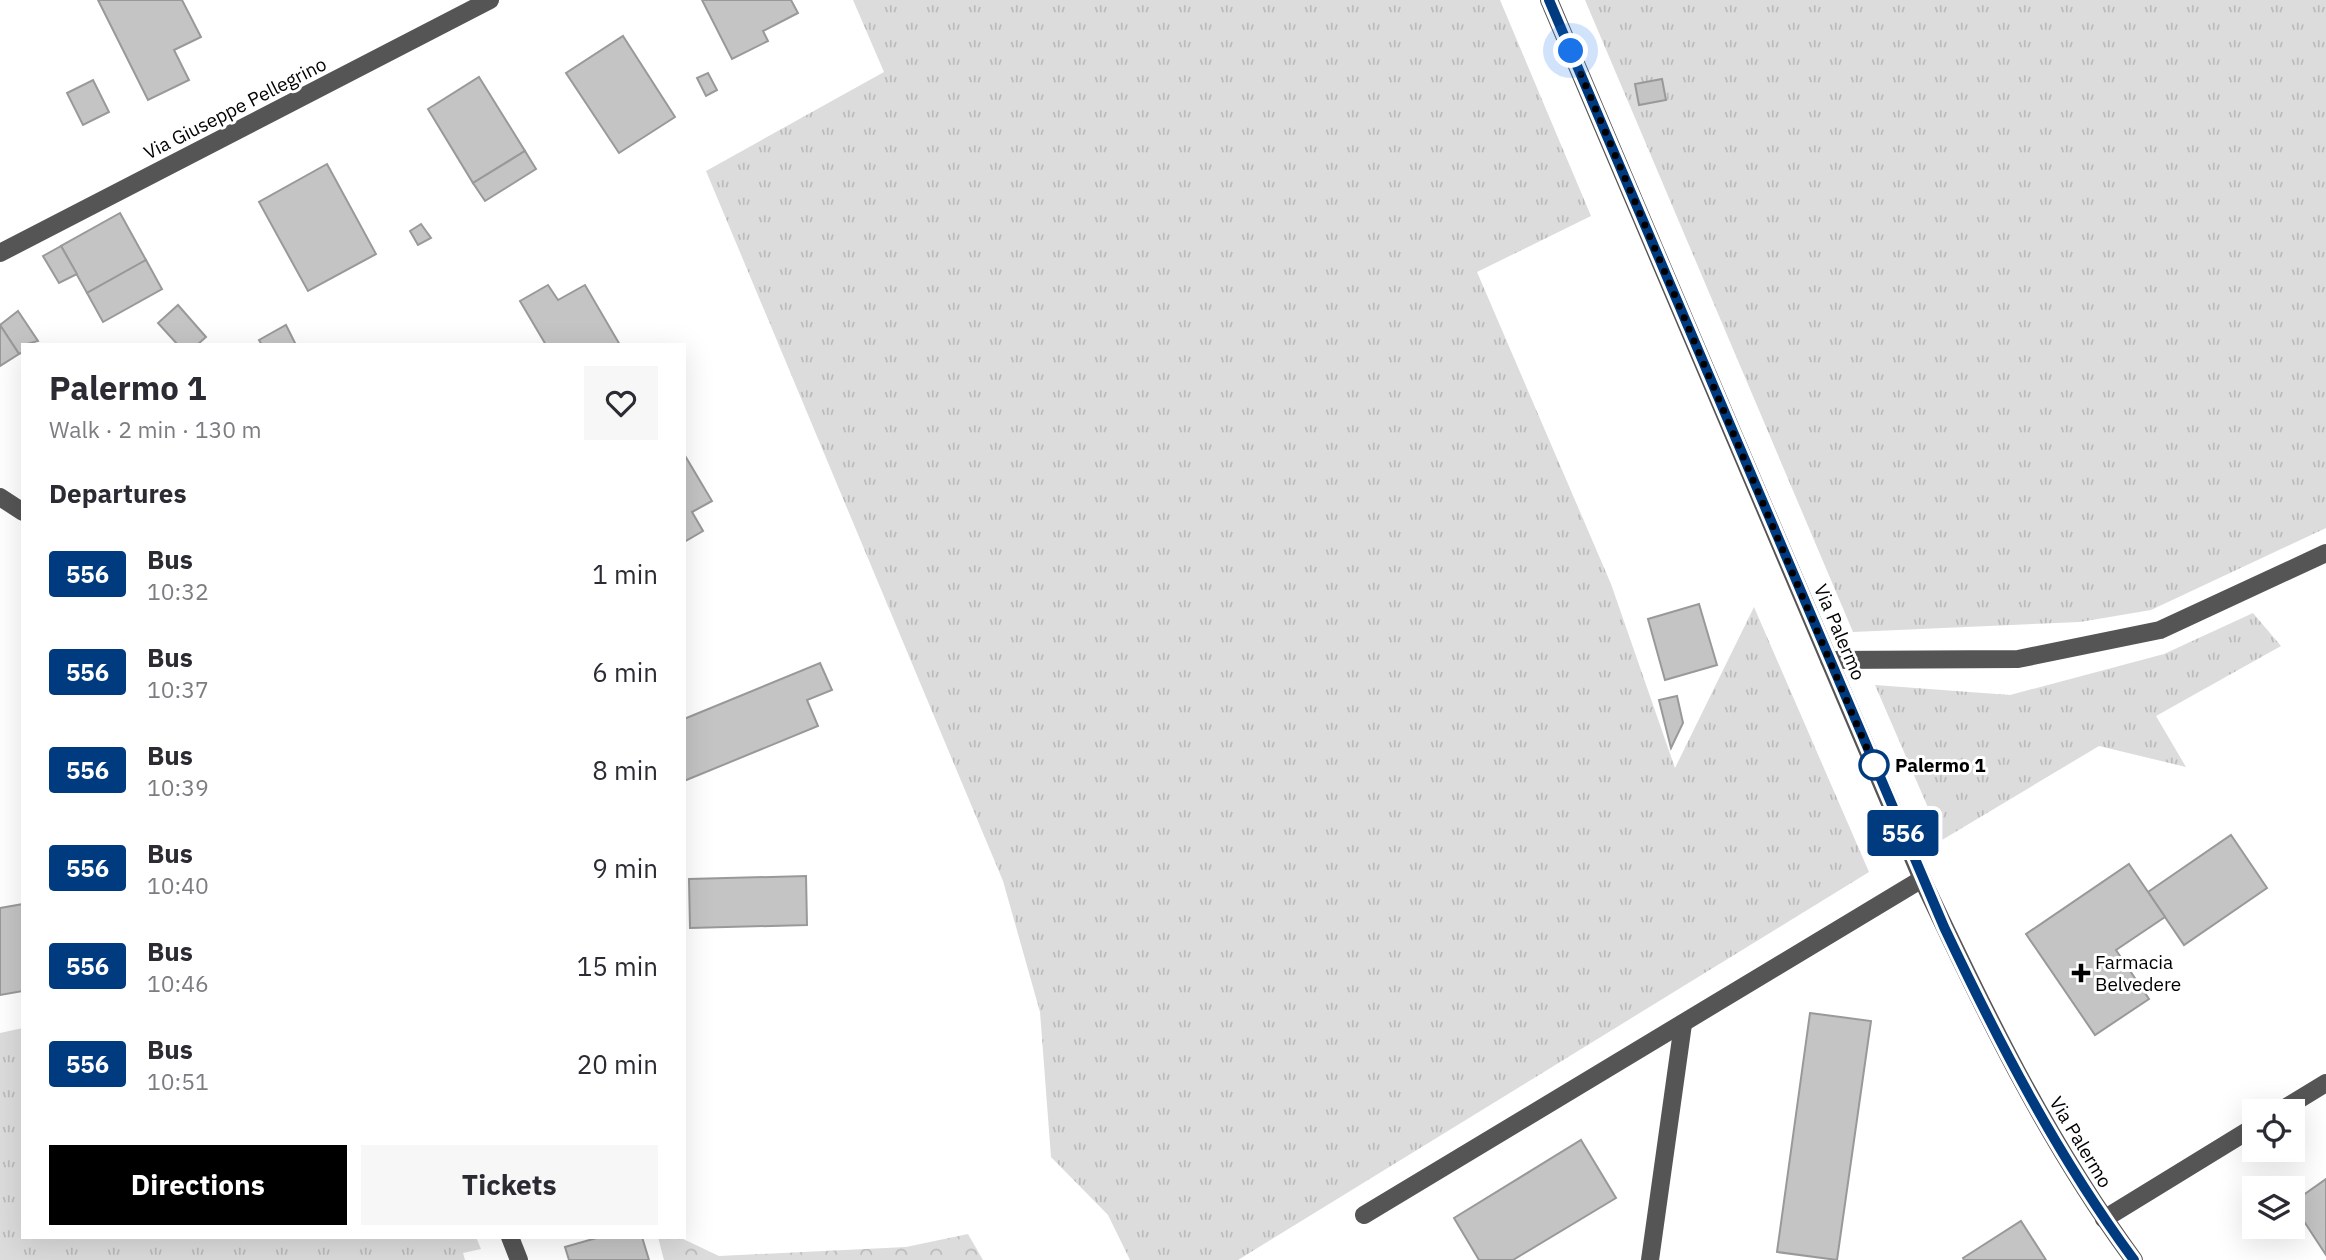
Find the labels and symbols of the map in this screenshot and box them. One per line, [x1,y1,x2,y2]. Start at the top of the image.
your location [1553,33,1588,68]
street label: Via Giuseppe Pellegrino [140,52,330,164]
street label: Via Palermo [1809,580,1871,684]
marker: Palermo 1 [1859,750,1889,780]
place label: Palermo 1 [1895,753,1986,777]
line badge: 556 [1863,810,1943,856]
place label: Farmacia Belvedere [2095,950,2181,996]
marker: Farmacia Belvedere [2073,965,2089,981]
street label: Via Palermo [2044,1092,2118,1192]

